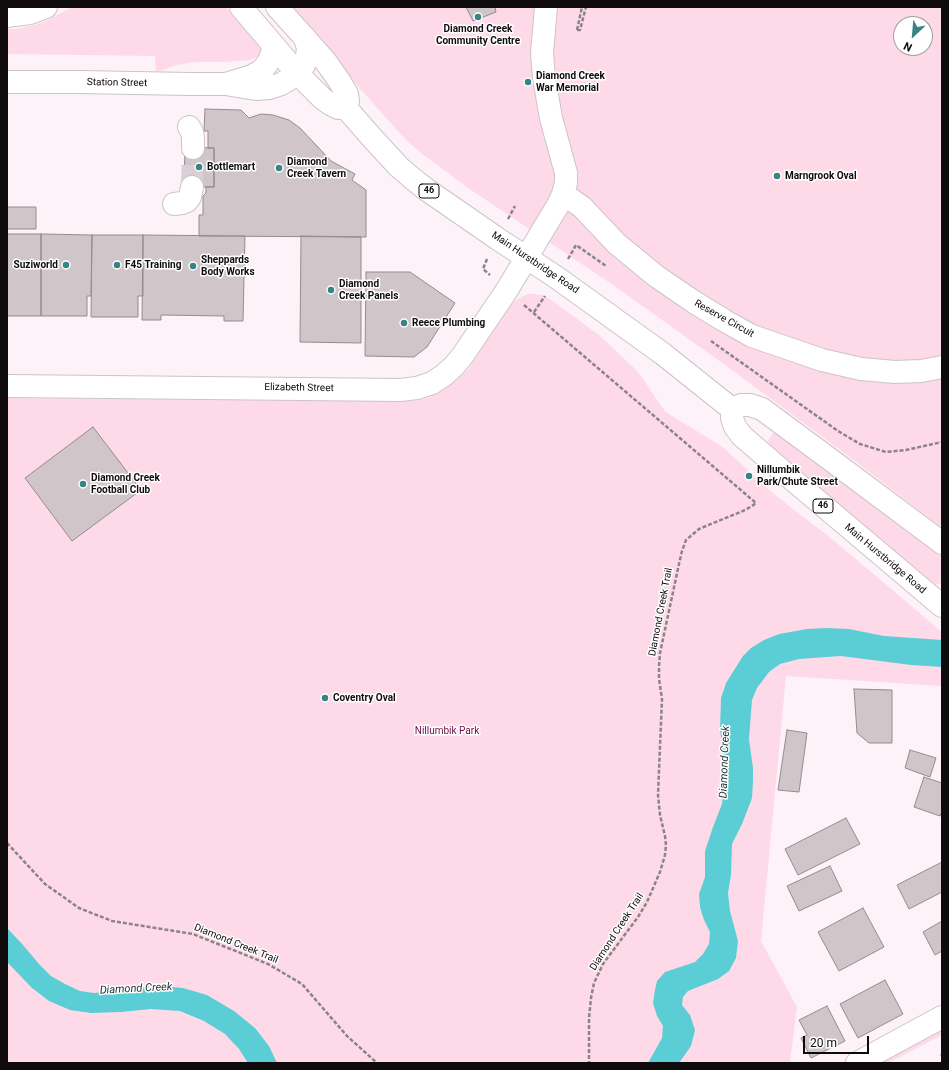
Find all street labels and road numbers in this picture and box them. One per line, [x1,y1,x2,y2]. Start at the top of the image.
street label: Station Street [87,76,147,90]
road number: 46 [419,184,439,198]
street label: Main Hurstbridge Road [489,229,581,297]
street label: Reserve Circuit [692,298,756,340]
street label: Elizabeth Street [264,381,334,395]
road number: 46 [813,499,833,513]
street label: Main Hurstbridge Road [842,521,928,597]
street label: Diamond Creek Trail [647,567,675,657]
street label: Diamond Creek Trail [588,891,646,973]
street label: Diamond Creek Trail [192,922,280,966]

